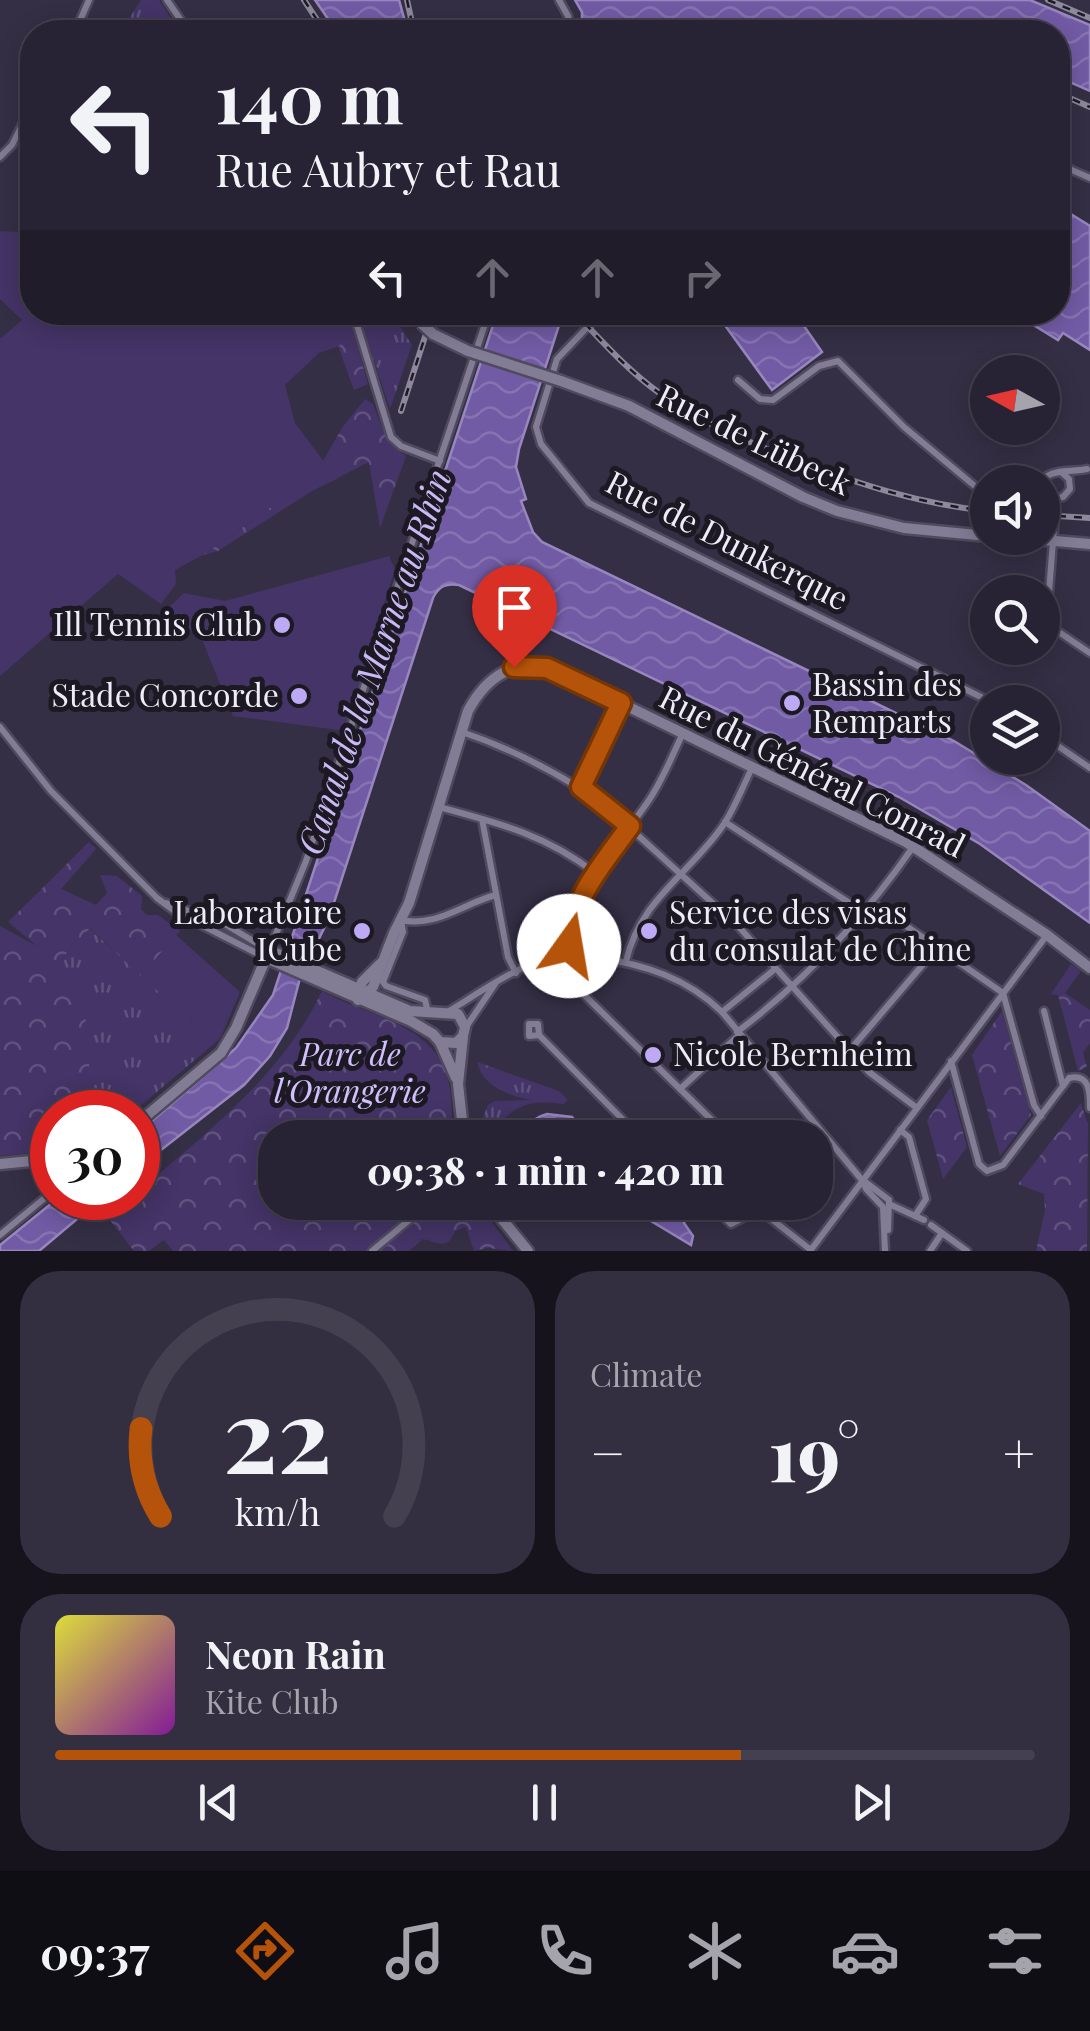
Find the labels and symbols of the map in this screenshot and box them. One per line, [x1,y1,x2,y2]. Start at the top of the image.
north arrow [970,355,1060,445]
street label: Rue de Lübeck [651,372,860,504]
street label: Rue de Dunkerque [600,459,857,618]
water label: Canal de la Marne au Rhin [285,463,461,860]
pin [472,565,557,668]
place label: Ill Tennis Club [53,601,262,644]
marker: Ill Tennis Club [271,614,293,636]
place label: Bassin des Remparts [812,661,962,741]
place label: Stade Concorde [52,672,279,715]
street label: Rue du Général Conrad [653,674,973,866]
marker: Stade Concorde [288,685,310,707]
marker: Bassin des Remparts [781,692,803,714]
place label: Laboratoire ICube [173,889,342,969]
place label: Service des visas du consulat de Chine [669,889,971,969]
position arrow [517,894,621,998]
marker: Laboratoire ICube [351,920,373,942]
marker: Service des visas du consulat de Chine [638,920,660,942]
park label: Parc de l'Orangerie [274,1031,426,1111]
place label: Nicole Bernheim [673,1031,913,1074]
marker: Nicole Bernheim [642,1044,664,1066]
speed limit sign: 30 [30,1090,160,1220]

